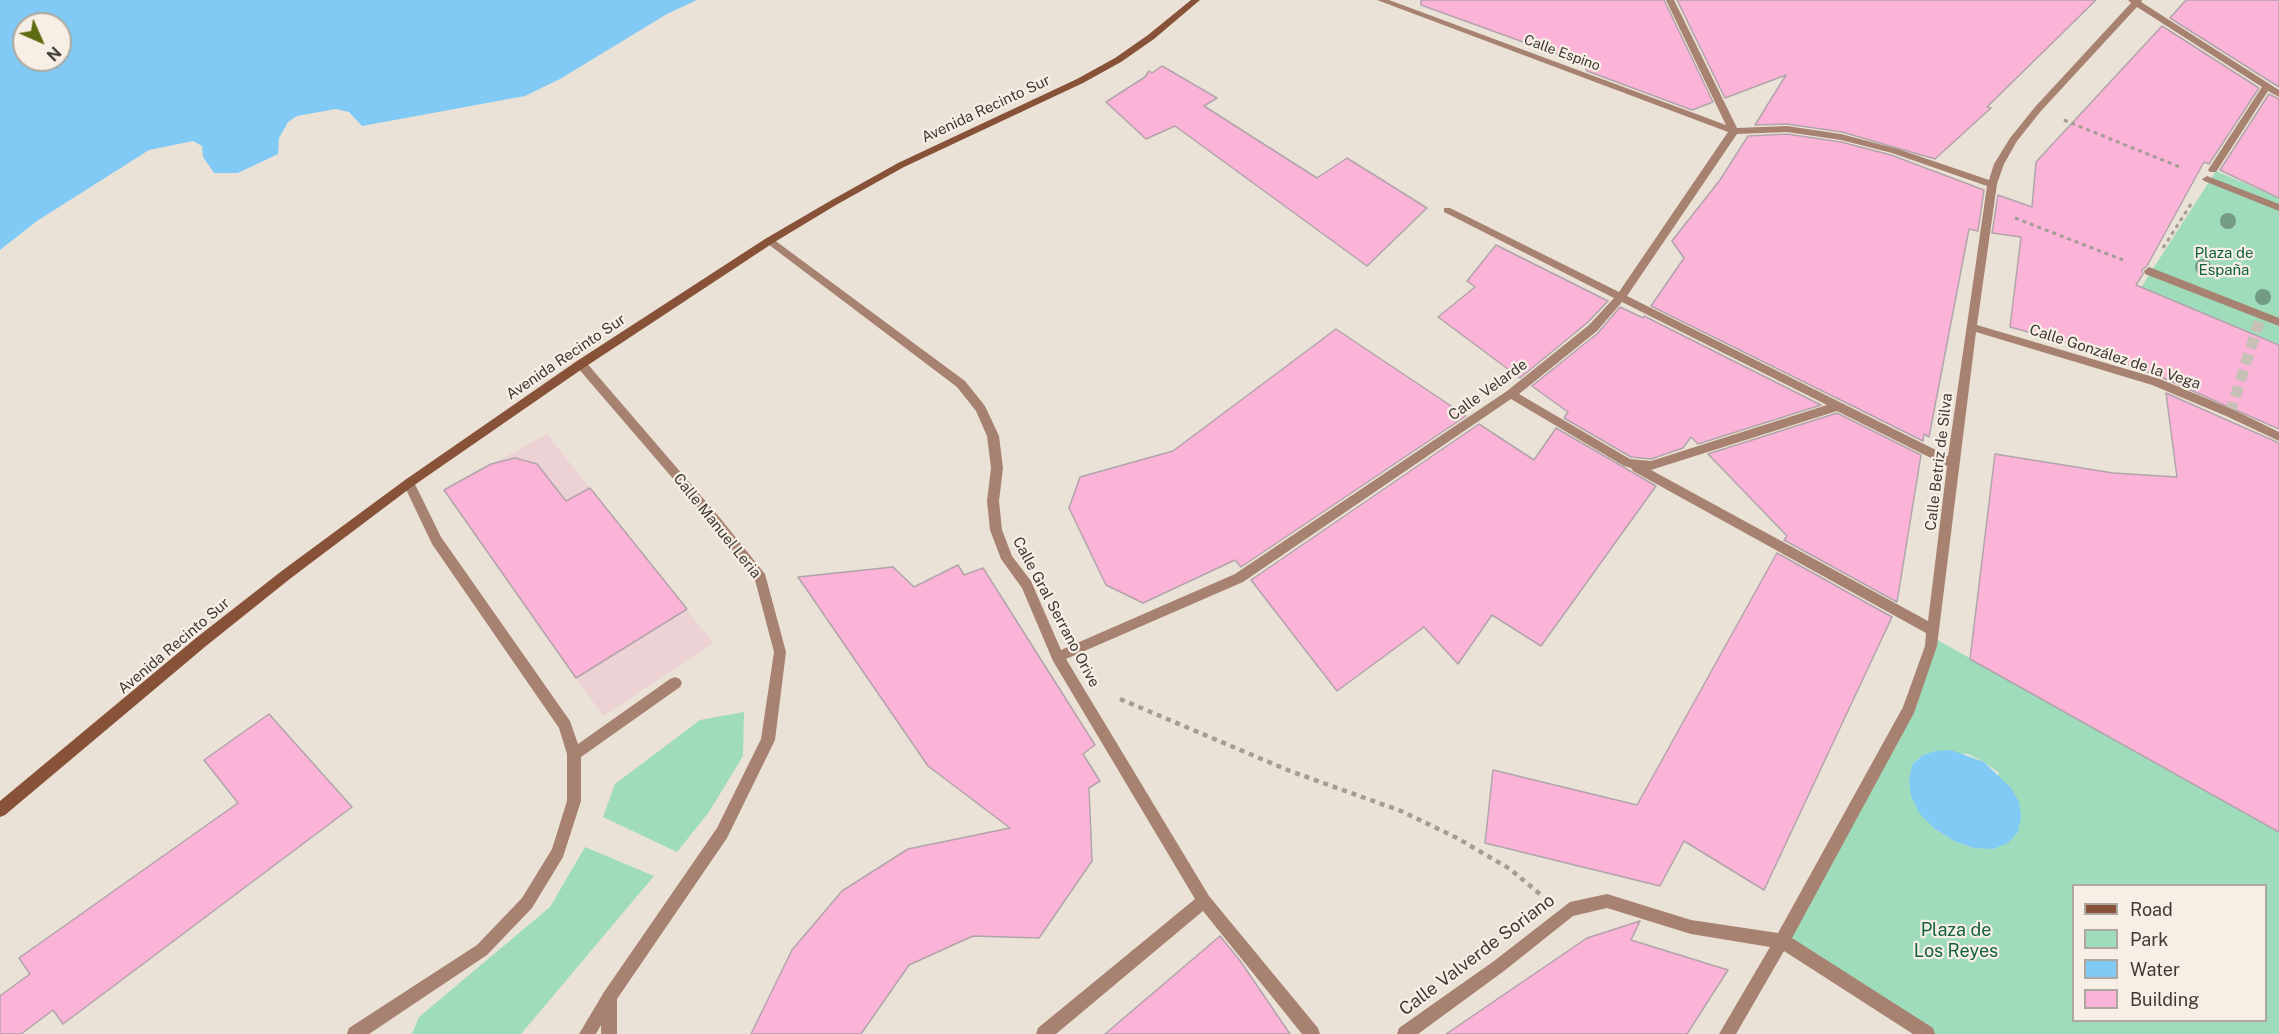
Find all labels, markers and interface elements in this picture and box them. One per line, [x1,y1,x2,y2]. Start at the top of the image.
north arrow [12,12,72,72]
street label: Calle Espino [1522,31,1602,75]
text: N [43,43,65,65]
street label: Avenida Recinto Sur [919,71,1053,147]
park label: Plaza de España [2195,244,2253,279]
street label: Avenida Recinto Sur [503,310,629,404]
street label: Calle González de la Vega [2027,321,2203,393]
street label: Calle Velarde [1445,355,1531,425]
street label: Calle Betriz de Silva [1922,392,1956,532]
street label: Calle Manuel Leria [669,470,765,582]
street label: Calle Gral Serrano Orive [1009,534,1103,690]
street label: Avenida Recinto Sur [115,594,233,698]
legend [2072,884,2267,1022]
street label: Calle Valverde Soriano [1395,890,1559,1020]
text: Road [2130,899,2173,920]
park label: Plaza de Los Reyes [1914,919,1998,962]
text: Park [2130,929,2168,950]
text: Water [2130,959,2180,980]
text: Building [2130,989,2199,1010]

